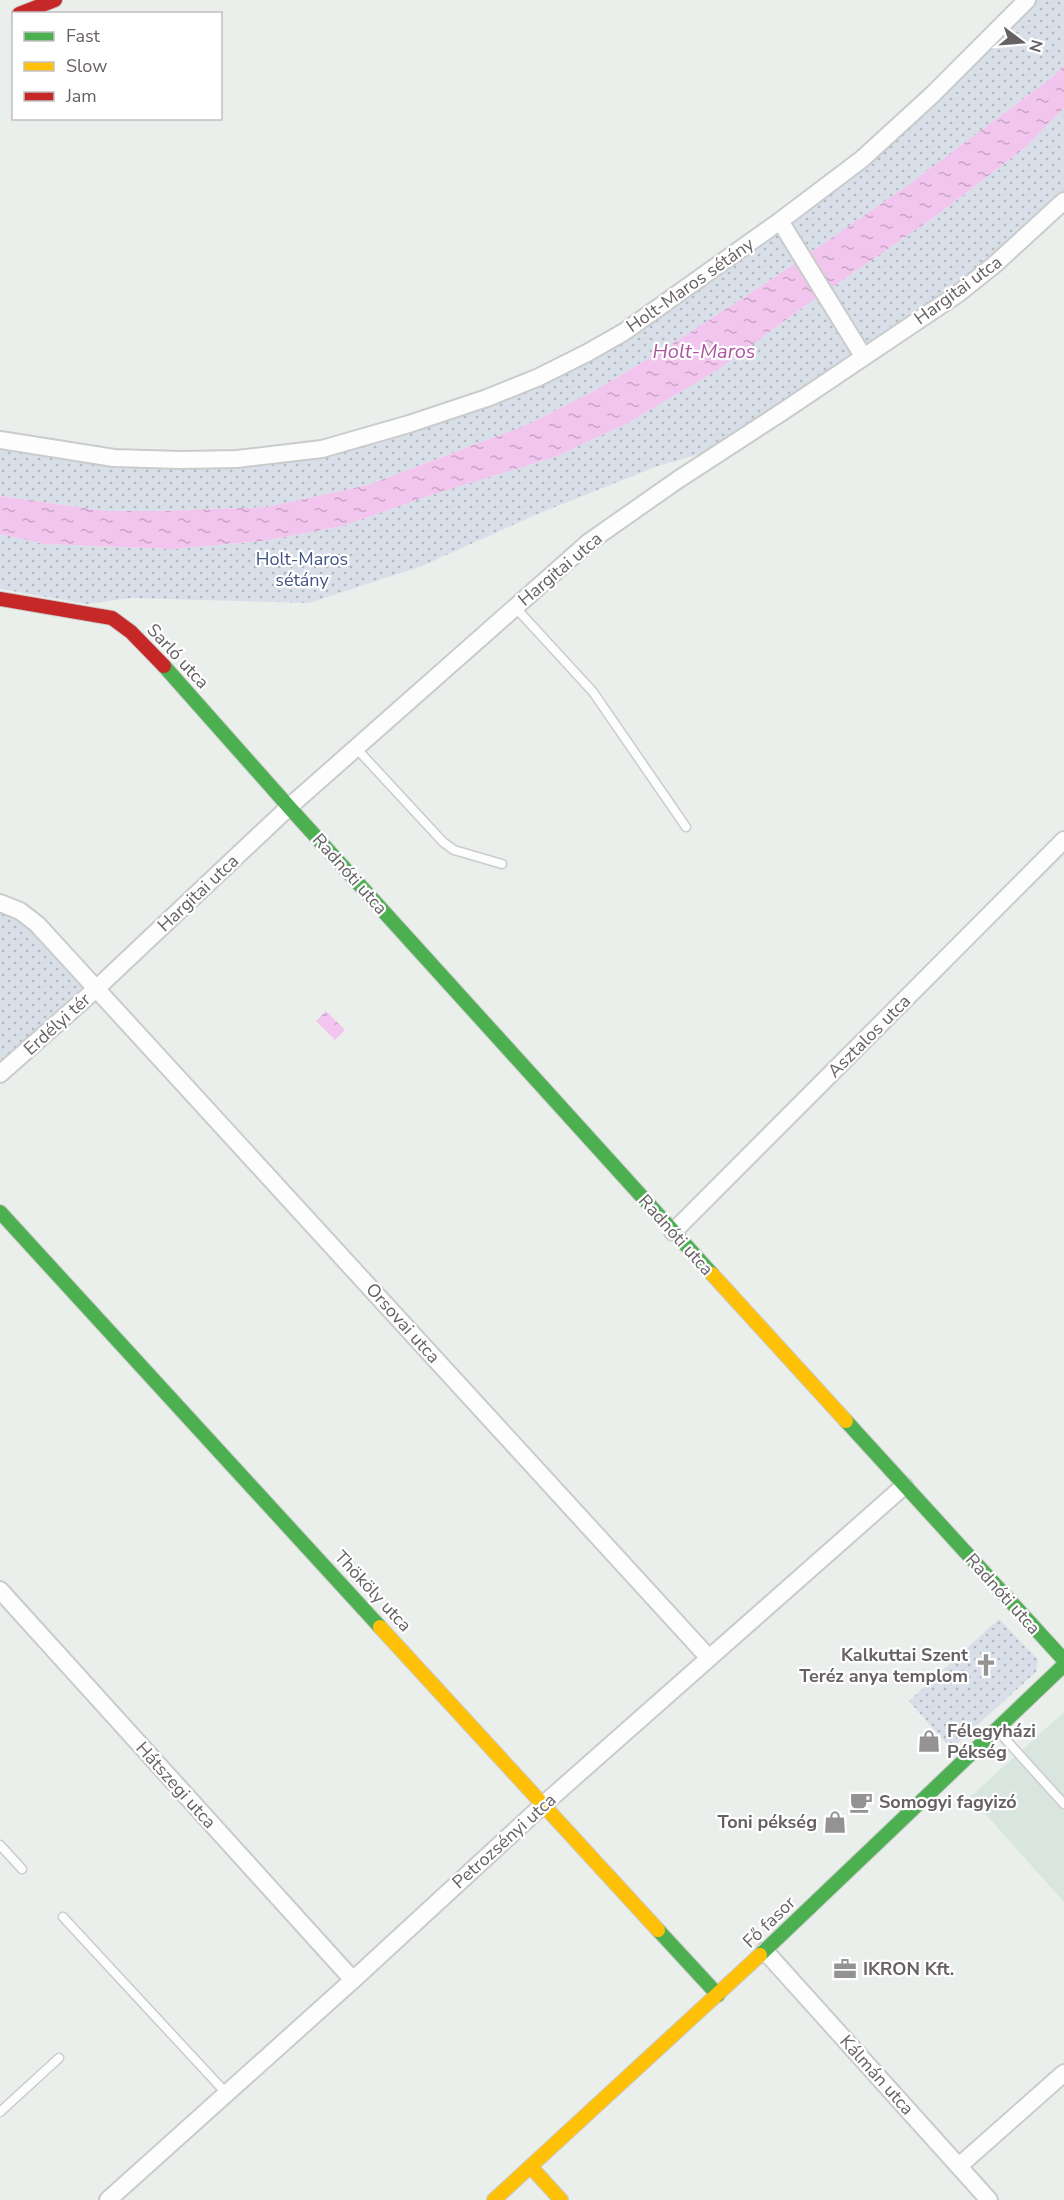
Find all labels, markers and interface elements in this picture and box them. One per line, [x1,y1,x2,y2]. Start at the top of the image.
legend [12,12,222,120]
north arrow [992,12,1052,72]
text: Fast [66,24,101,48]
text: N [1023,37,1048,55]
text: Slow [66,54,107,78]
text: Jam [65,84,97,108]
street label: Holt-Maros sétány [621,232,759,338]
street label: Hargitai utca [909,250,1007,330]
water label: Holt-Maros [653,338,755,365]
street label: Hargitai utca [513,527,607,611]
park label: Holt-Maros sétány [256,547,348,592]
street label: Sarló utca [142,618,214,694]
street label: Radnóti utca [307,828,393,920]
street label: Hargitai utca [152,849,244,937]
street label: Erdélyi tér [18,987,96,1060]
street label: Asztalos utca [822,989,916,1083]
street label: Radnóti utca [633,1189,719,1281]
street label: Orsovai utca [361,1278,445,1368]
street label: Thököly utca [329,1545,417,1637]
street label: Radnóti utca [960,1548,1046,1640]
place label: Kalkuttai Szent Teréz anya templom [799,1643,968,1688]
church icon: Kalkuttai Szent Teréz anya templom [973,1652,999,1678]
place label: Félegyházi Pékség [947,1719,1036,1764]
shop icon: Félegyházi Pékség [916,1728,942,1754]
street label: Hátszegi utca [131,1736,221,1834]
street label: Petrozsényi utca [447,1788,561,1894]
cafe icon: Somogyi fagyizó [848,1789,874,1815]
place label: Somogyi fagyizó [879,1790,1017,1814]
shop icon: Toni pékség [822,1809,848,1835]
place label: Toni pékség [717,1810,817,1834]
street label: Fő fasor [737,1891,801,1953]
office icon: IKRON Kft. [832,1956,858,1982]
place label: IKRON Kft. [863,1957,954,1981]
street label: Kálmán utca [835,2030,919,2120]

